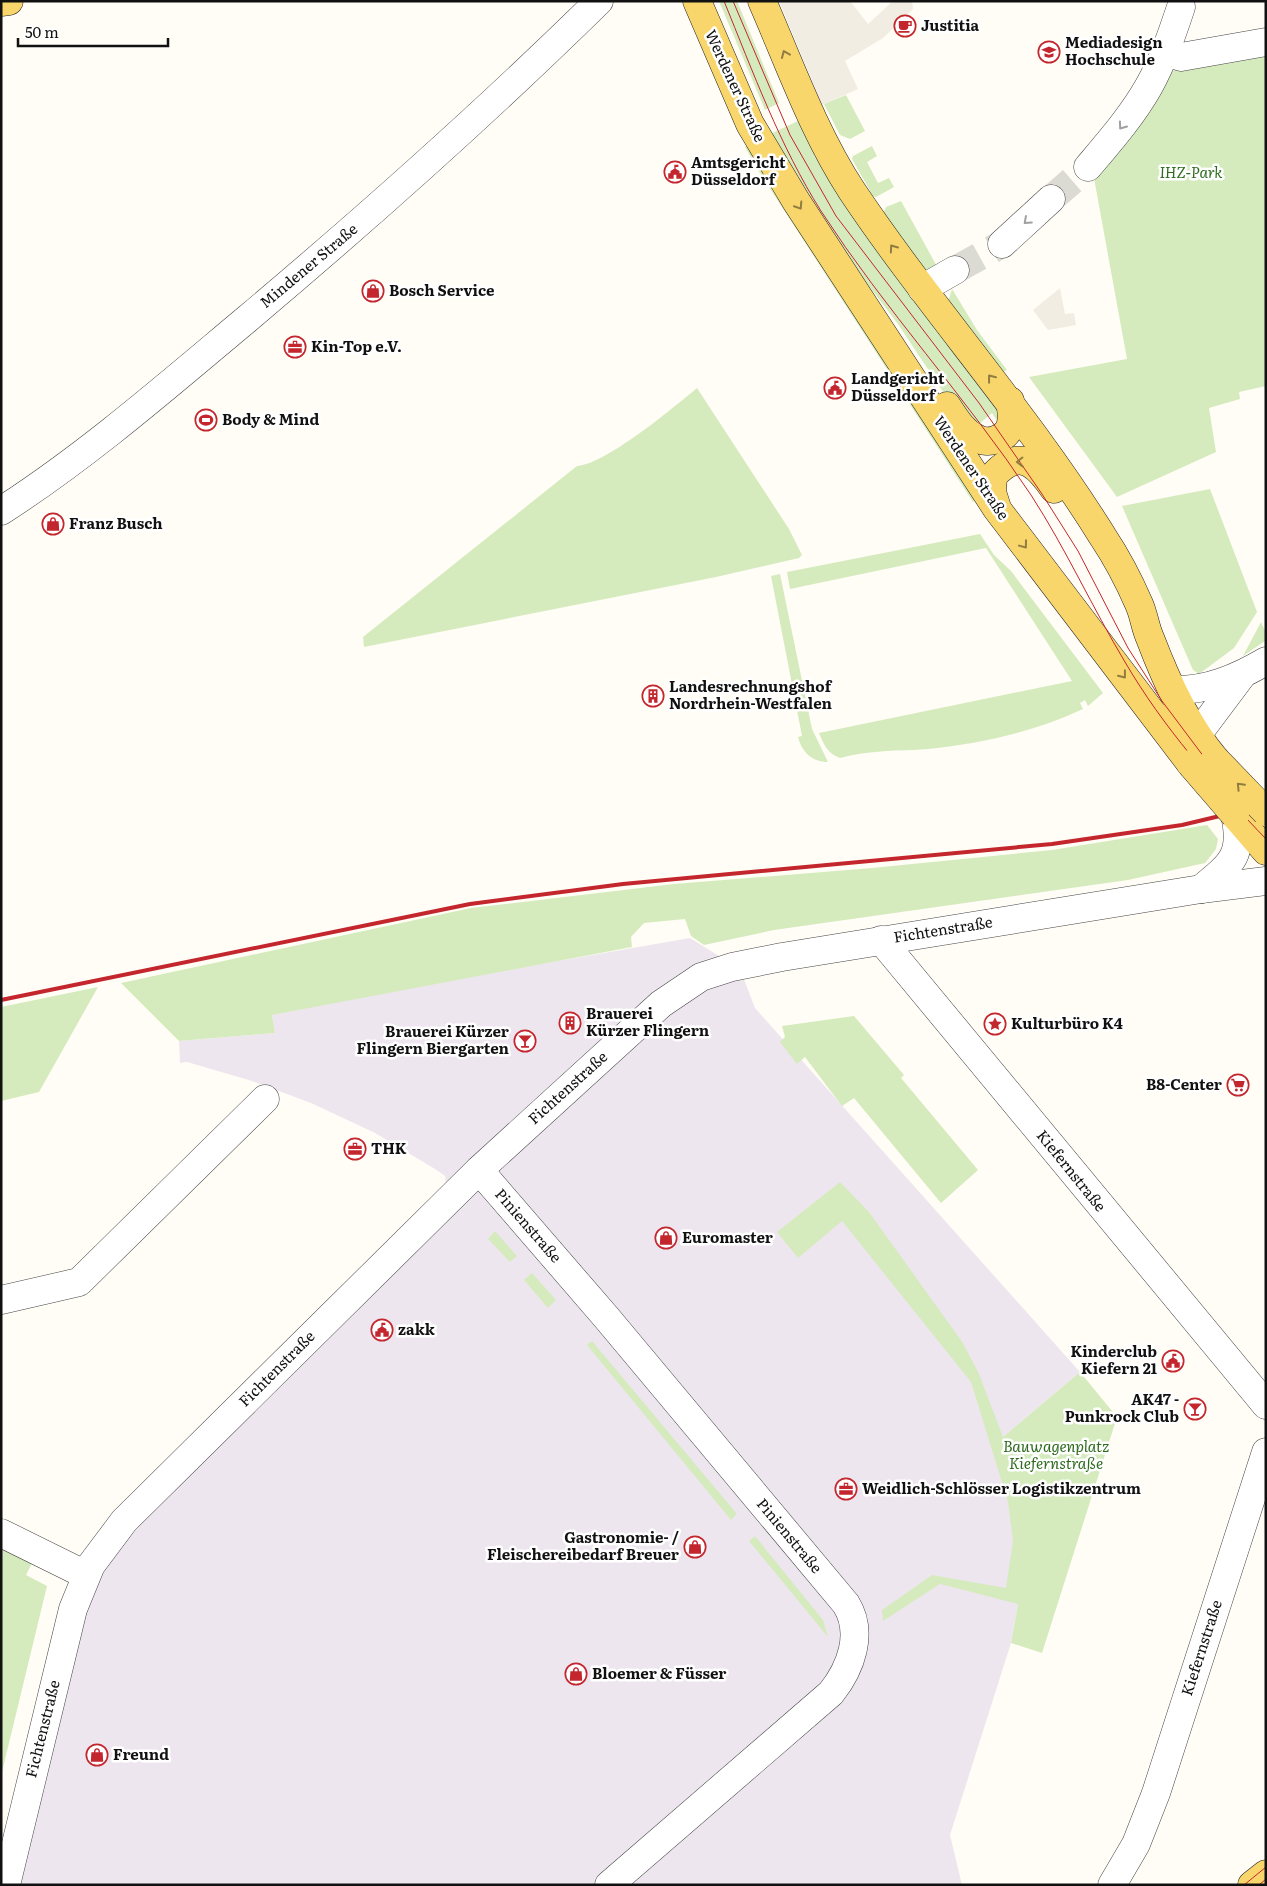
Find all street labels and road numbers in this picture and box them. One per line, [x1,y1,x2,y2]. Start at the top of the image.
street label: Werdener Straße [700,25,773,145]
street label: Mindener Straße [254,217,362,313]
street label: Werdener Straße [929,410,1016,524]
street label: Fichtenstraße [892,909,994,948]
street label: Fichtenstraße [522,1045,612,1129]
street label: Kiefernstraße [1032,1124,1113,1216]
street label: Pinienstraße [490,1183,568,1267]
street label: Fichtenstraße [232,1324,320,1411]
street label: Pinienstraße [752,1492,829,1578]
street label: Kiefernstraße [1174,1596,1227,1699]
street label: Fichtenstraße [18,1677,65,1780]

